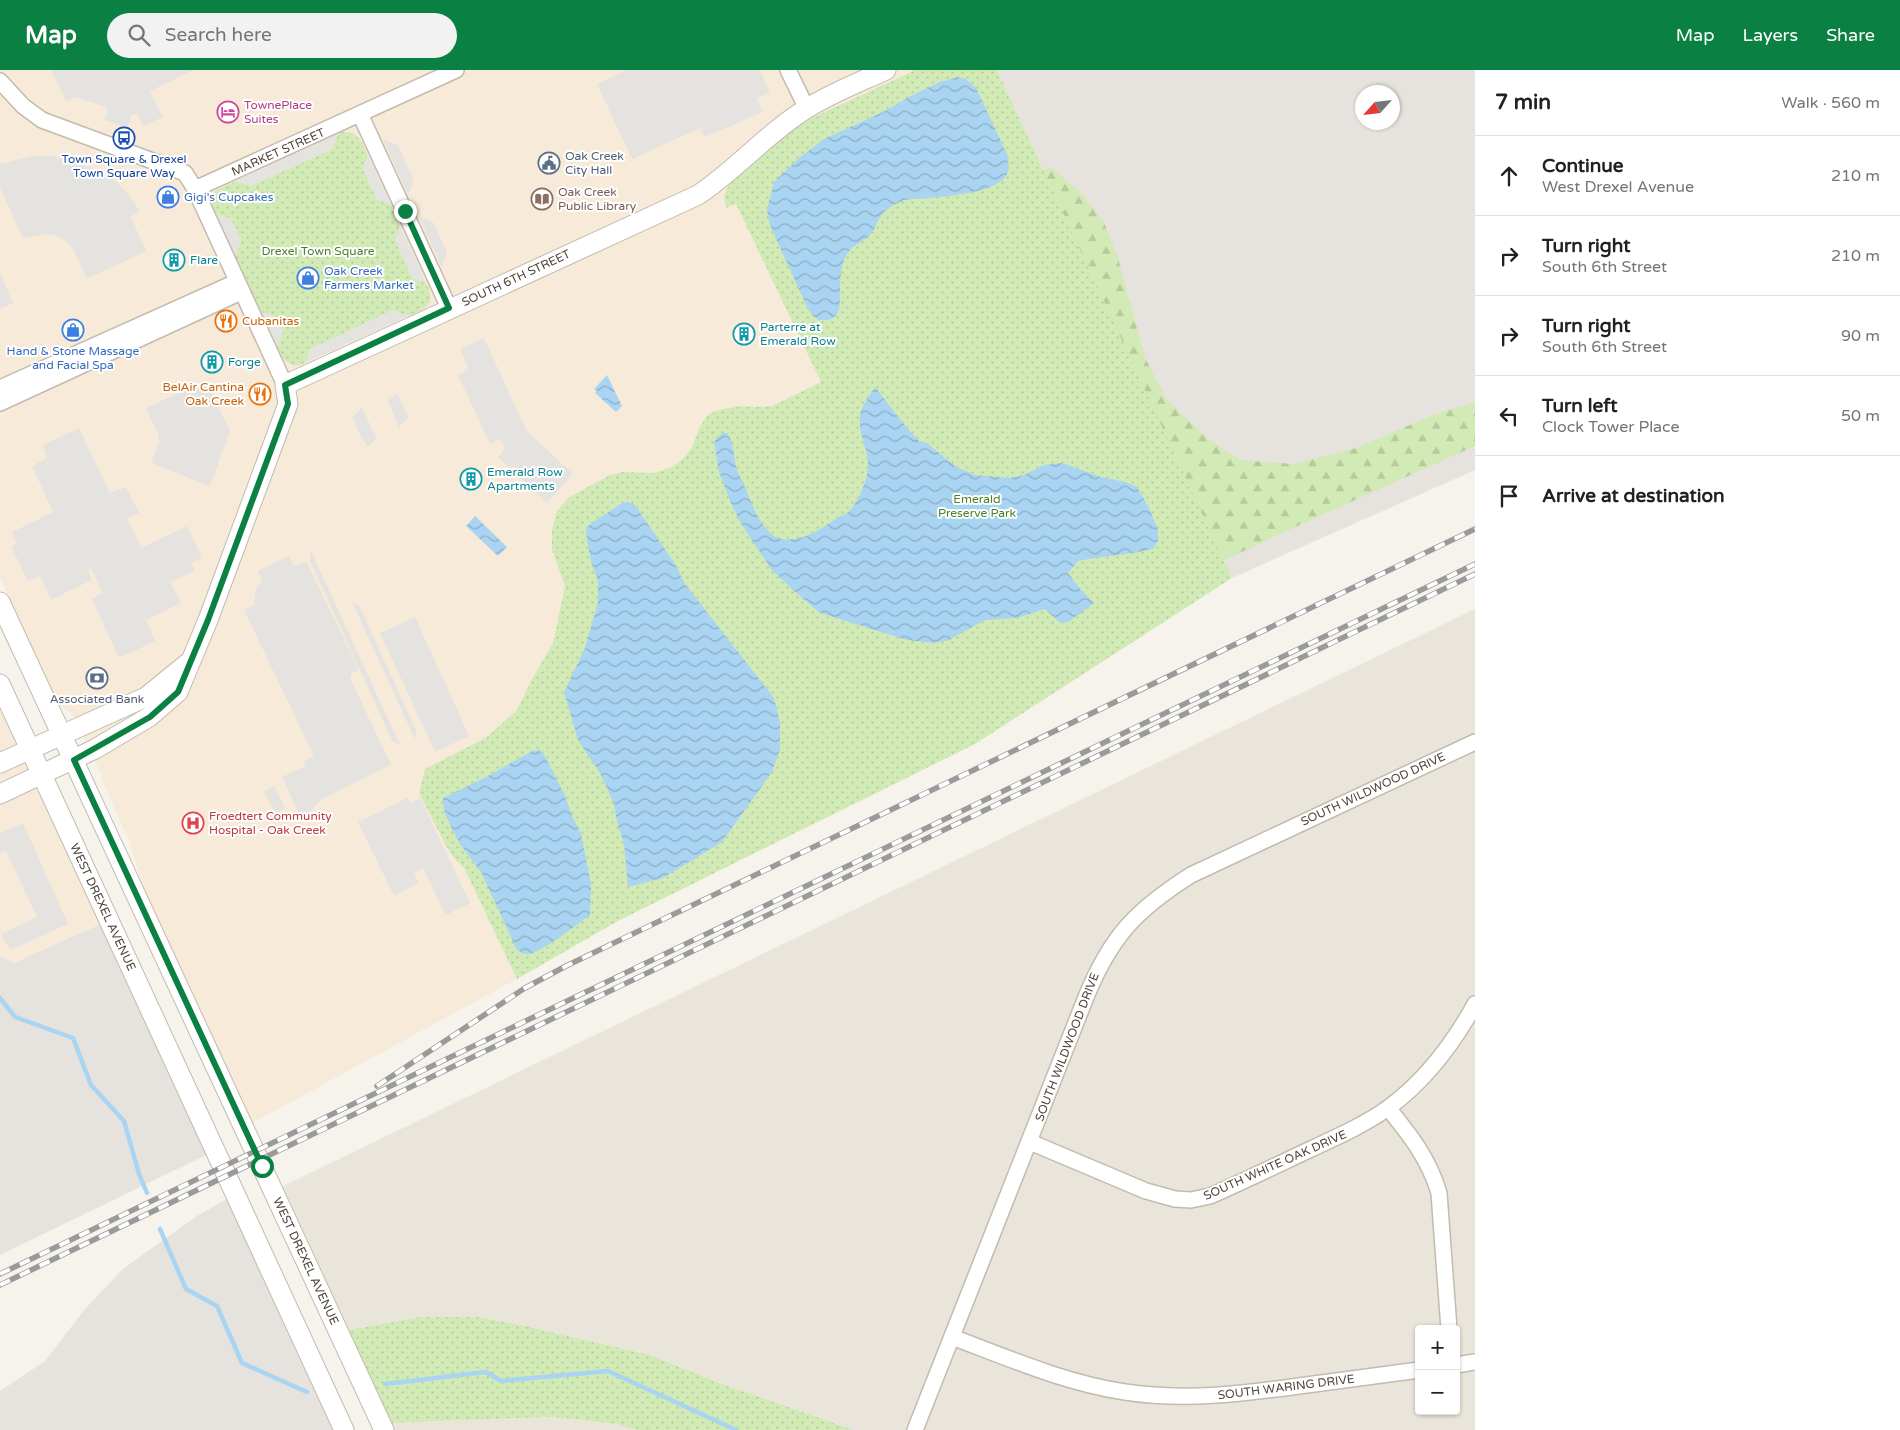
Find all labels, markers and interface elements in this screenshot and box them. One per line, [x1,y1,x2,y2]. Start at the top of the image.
search box [107,13,457,58]
text: Map [25,21,77,50]
icon: search [125,21,153,49]
text: Search here [165,24,272,46]
text: Map [1676,24,1715,46]
text: Layers [1743,24,1798,46]
text: Share [1826,24,1875,46]
north arrow [1355,85,1400,130]
text: 7 min [1495,90,1551,115]
text: Walk · 560 m [1781,93,1880,113]
place label: TownePlace Suites [244,98,312,126]
hotel icon: TownePlace Suites [216,100,240,124]
street label: MARKET STREET [229,125,327,179]
bus stop icon: Town Square & Drexel Town Square Way [112,126,136,150]
place label: Oak Creek City Hall [565,149,624,177]
public building icon: Oak Creek City Hall [537,151,561,175]
place label: Town Square & Drexel Town Square Way [61,152,187,180]
text: Continue [1542,155,1624,177]
icon: ahead [1495,162,1523,190]
text: 210 m [1831,166,1880,186]
text: West Drexel Avenue [1542,177,1694,197]
shop icon: Gigi's Cupcakes [156,185,180,209]
place label: Oak Creek Public Library [558,185,637,213]
library icon: Oak Creek Public Library [530,187,554,211]
place label: Gigi's Cupcakes [184,190,274,204]
route end [394,200,417,223]
text: Turn right [1542,235,1630,257]
icon: right [1495,242,1523,270]
park label: Drexel Town Square [261,244,375,258]
street label: SOUTH 6TH STREET [459,246,573,309]
text: 210 m [1831,246,1880,266]
building icon: Flare [162,248,186,272]
place label: Flare [190,253,218,267]
text: South 6th Street [1542,257,1667,277]
place label: Oak Creek Farmers Market [324,264,414,292]
shop icon: Oak Creek Farmers Market [296,266,320,290]
restaurant icon: Cubanitas [214,309,238,333]
place label: Cubanitas [242,314,299,328]
text: Turn right [1542,315,1630,337]
shop icon: Hand & Stone Massage and Facial Spa [61,318,85,342]
place label: Parterre at Emerald Row [760,320,836,348]
building icon: Parterre at Emerald Row [732,322,756,346]
icon: right [1495,322,1523,350]
text: 90 m [1841,326,1880,346]
text: South 6th Street [1542,337,1667,357]
place label: Hand & Stone Massage and Facial Spa [7,344,140,372]
building icon: Forge [200,350,224,374]
place label: Forge [228,355,261,369]
place label: BelAir Cantina Oak Creek [163,380,244,408]
restaurant icon: BelAir Cantina Oak Creek [248,382,272,406]
text: Turn left [1542,395,1618,417]
icon: left [1495,402,1523,430]
text: 50 m [1841,406,1880,426]
text: Clock Tower Place [1542,417,1680,437]
place label: Emerald Row Apartments [487,465,563,493]
building icon: Emerald Row Apartments [459,467,483,491]
icon: arrive [1495,482,1523,510]
text: Arrive at destination [1542,485,1725,507]
park label: Emerald Preserve Park [938,492,1017,520]
bank icon: Associated Bank [85,666,109,690]
place label: Associated Bank [50,692,145,706]
street label: SOUTH WILDWOOD DRIVE [1298,749,1448,829]
place label: Froedtert Community Hospital - Oak Creek [209,809,332,837]
hospital icon: Froedtert Community Hospital - Oak Creek [181,811,205,835]
street label: WEST DREXEL AVENUE [67,841,139,973]
street label: SOUTH WILDWOOD DRIVE [1032,970,1102,1123]
street label: SOUTH WHITE OAK DRIVE [1201,1127,1349,1203]
route start [251,1155,274,1178]
street label: WEST DREXEL AVENUE [270,1195,342,1327]
map controls [1415,1325,1460,1415]
button: + [1415,1325,1460,1370]
button: − [1415,1370,1460,1415]
street label: SOUTH WARING DRIVE [1217,1372,1355,1402]

